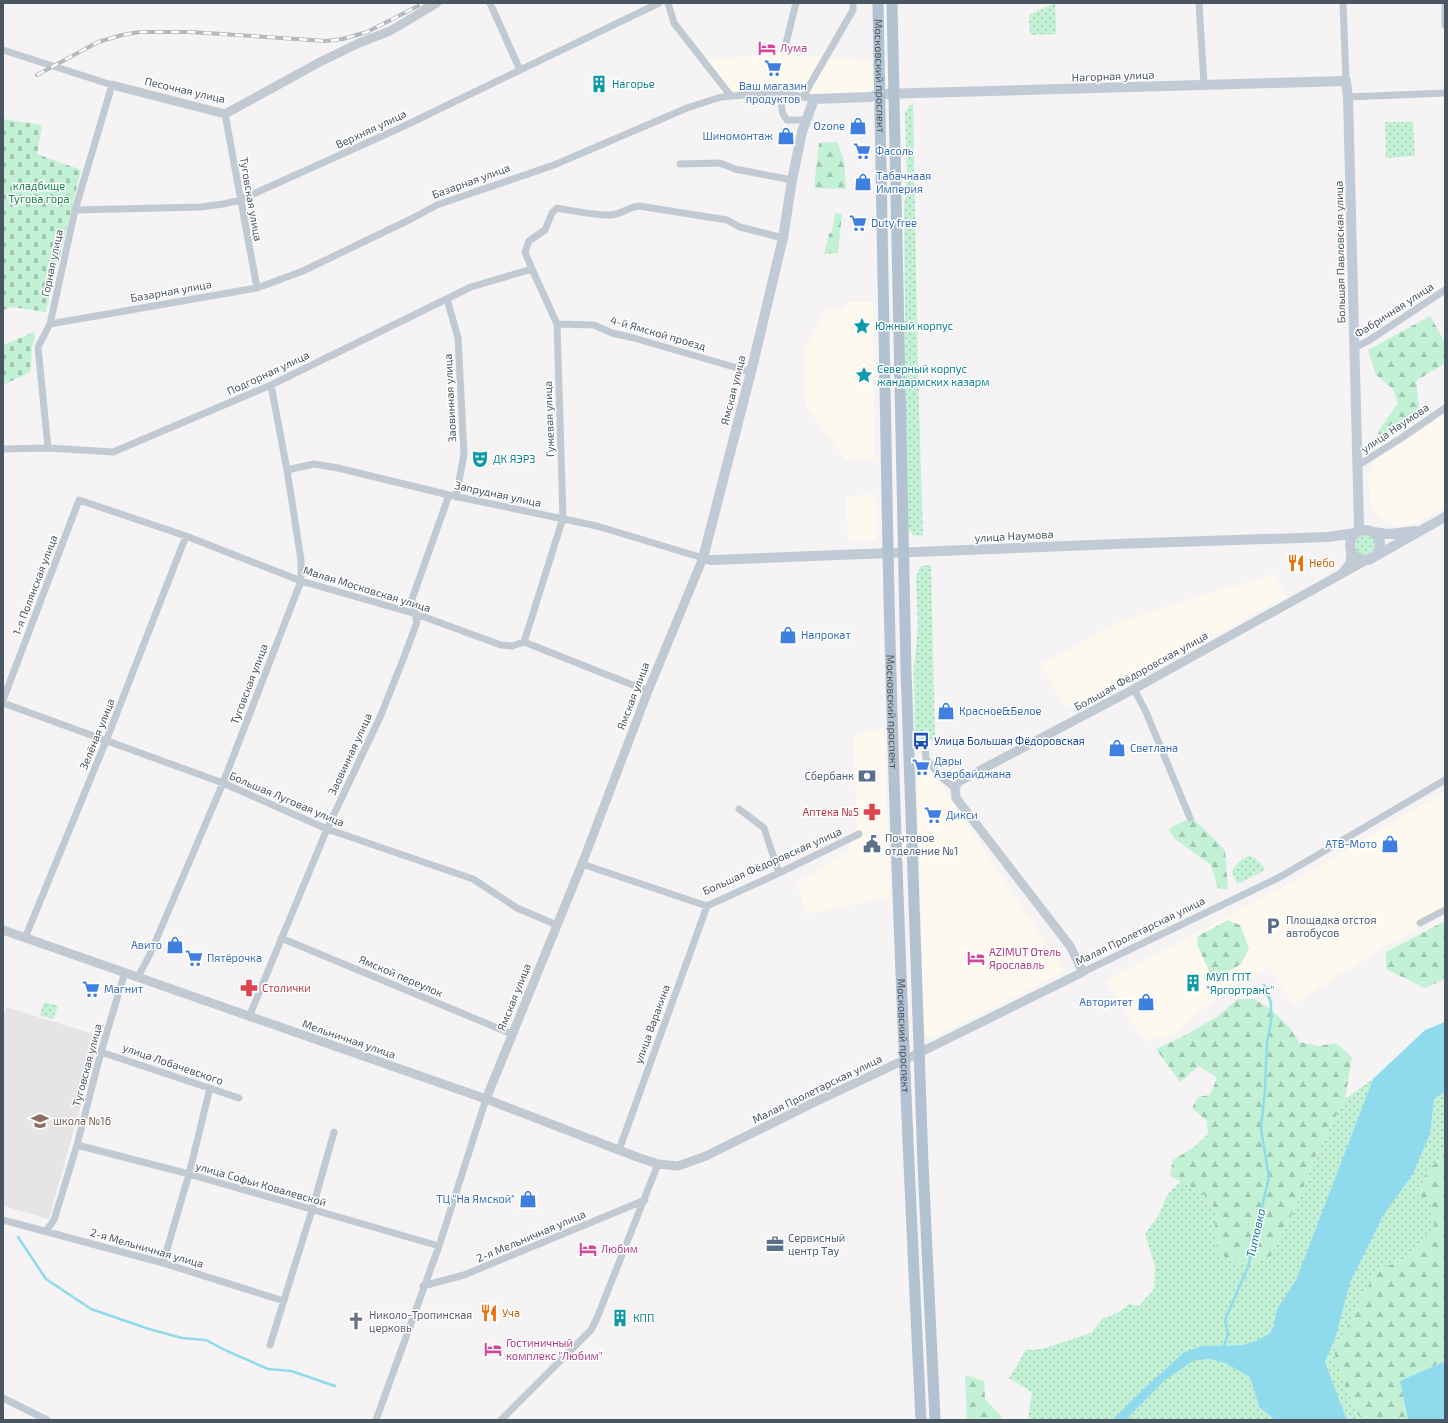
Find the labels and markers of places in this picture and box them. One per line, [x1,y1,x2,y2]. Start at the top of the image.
hotel icon: Лума [757,38,777,58]
place label: Лума [780,41,807,55]
supermarket icon: Ваш магазин продуктов [763,58,783,78]
building icon: Нагорье [589,74,609,94]
place label: Нагорье [612,77,655,90]
place label: Ваш магазин продуктов [739,79,807,106]
shop icon: Ozone [848,116,868,136]
place label: Ozone [814,119,845,132]
shop icon: Шиномонтаж [776,126,796,146]
place label: Шиномонтаж [703,129,773,142]
supermarket icon: Фасоль [852,141,872,161]
place label: Фасоль [875,144,914,157]
place label: Табачнаая Империя [876,169,931,195]
shop icon: Табачнаая Империя [853,172,873,192]
supermarket icon: Duty free [848,213,868,233]
place label: Duty free [871,216,917,229]
place icon: Южный корпус [852,316,872,336]
place label: Южный корпус [875,319,953,333]
place label: Северный корпус жандармских казарм [877,362,990,388]
place icon: Северный корпус жандармских казарм [854,365,874,385]
theatre icon: ДК ЯЭРЗ [470,449,490,469]
place label: ДК ЯЭРЗ [493,452,535,465]
restaurant icon: Небо [1286,553,1306,573]
place label: Небо [1309,556,1335,569]
shop icon: Напрокат [778,625,798,645]
place label: Напрокат [801,628,851,641]
shop icon: Красное&Белое [936,701,956,721]
place label: Красное&Белое [959,704,1042,717]
bus stop icon: Улица Большая Фёдоровская [911,731,931,751]
place label: Улица Большая Фёдоровская [934,734,1085,747]
shop icon: Светлана [1107,738,1127,758]
place label: Светлана [1130,741,1178,754]
place label: Дары Азербайджана [934,754,1011,780]
supermarket icon: Дары Азербайджана [911,757,931,777]
bank icon: Сбербанк [857,766,877,786]
place label: Сбербанк [804,769,854,782]
pharmacy icon: Аптека №5 [862,802,882,822]
place label: Аптека №5 [803,805,859,818]
supermarket icon: Дикси [923,805,943,825]
place label: Дикси [946,808,978,821]
place label: Почтовое отделение №1 [885,831,958,857]
public building icon: Почтовое отделение №1 [862,834,882,854]
shop icon: АТВ-Мото [1380,834,1400,854]
place label: АТВ-Мото [1325,837,1377,850]
place label: Площадка отстоя автобусов [1286,913,1376,940]
parking icon: Площадка отстоя автобусов [1263,916,1283,936]
shop icon: Авито [165,935,185,955]
place label: Авито [131,938,162,951]
place label: AZIMUT Отель Ярославль [989,945,1061,971]
supermarket icon: Пятёрочка [184,948,204,968]
hotel icon: AZIMUT Отель Ярославль [966,948,986,968]
place label: Пятёрочка [207,951,262,964]
place label: МУП ГПТ "Яргортранс" [1206,970,1274,996]
building icon: МУП ГПТ "Яргортранс" [1183,973,1203,993]
pharmacy icon: Столички [239,978,259,998]
supermarket icon: Магнит [81,979,101,999]
place label: Столички [262,981,311,994]
place label: Магнит [104,982,144,995]
shop icon: Авторитет [1136,992,1156,1012]
place label: Авторитет [1079,995,1134,1008]
school or university icon: школа №16 [30,1111,50,1131]
place label: школа №16 [53,1114,111,1127]
shop icon: ТЦ "На Ямской" [518,1189,538,1209]
place label: ТЦ "На Ямской" [436,1192,515,1205]
place label: Сервисный центр Тау [788,1231,845,1258]
office icon: Сервисный центр Тау [765,1234,785,1254]
hotel icon: Любим [578,1239,598,1259]
place label: Любим [601,1242,638,1255]
restaurant icon: Уча [479,1303,499,1323]
place label: Уча [502,1306,520,1319]
place label: Николо-Тропинская церковь [369,1308,472,1334]
building icon: КПП [610,1308,630,1328]
church icon: Николо-Тропинская церковь [346,1311,366,1331]
place label: КПП [633,1311,654,1324]
place label: Гостиничный комплекс "Любим" [506,1336,603,1362]
hotel icon: Гостиничный комплекс "Любим" [483,1339,503,1359]

